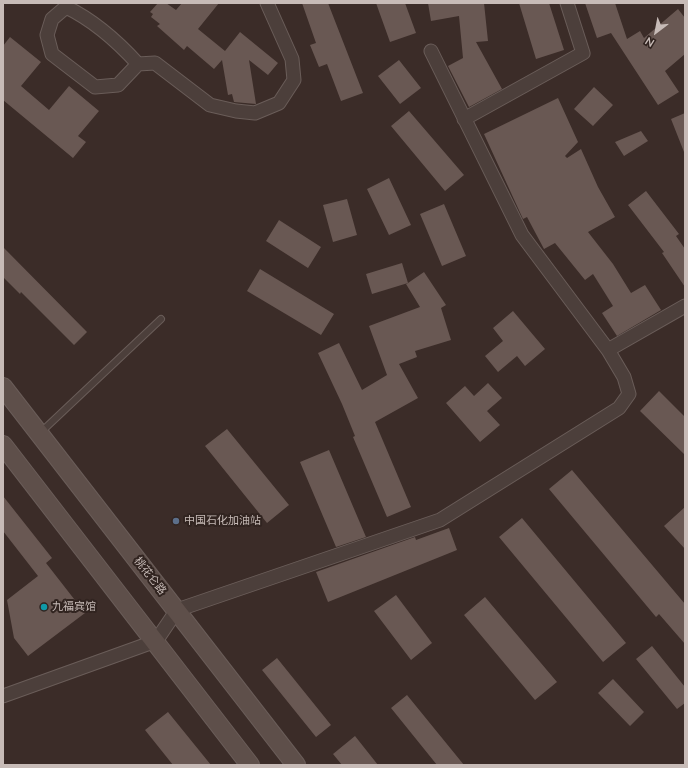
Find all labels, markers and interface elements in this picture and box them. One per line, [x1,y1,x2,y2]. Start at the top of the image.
north arrow [636,12,676,52]
text: N [642,34,657,50]
place label: 中国石化加油站 [184,514,261,528]
marker: 中国石化加油站 [171,516,181,526]
street label: 桃花仑路 [131,555,169,597]
place label: 九福宾馆 [52,600,96,614]
marker: 九福宾馆 [39,602,49,612]

